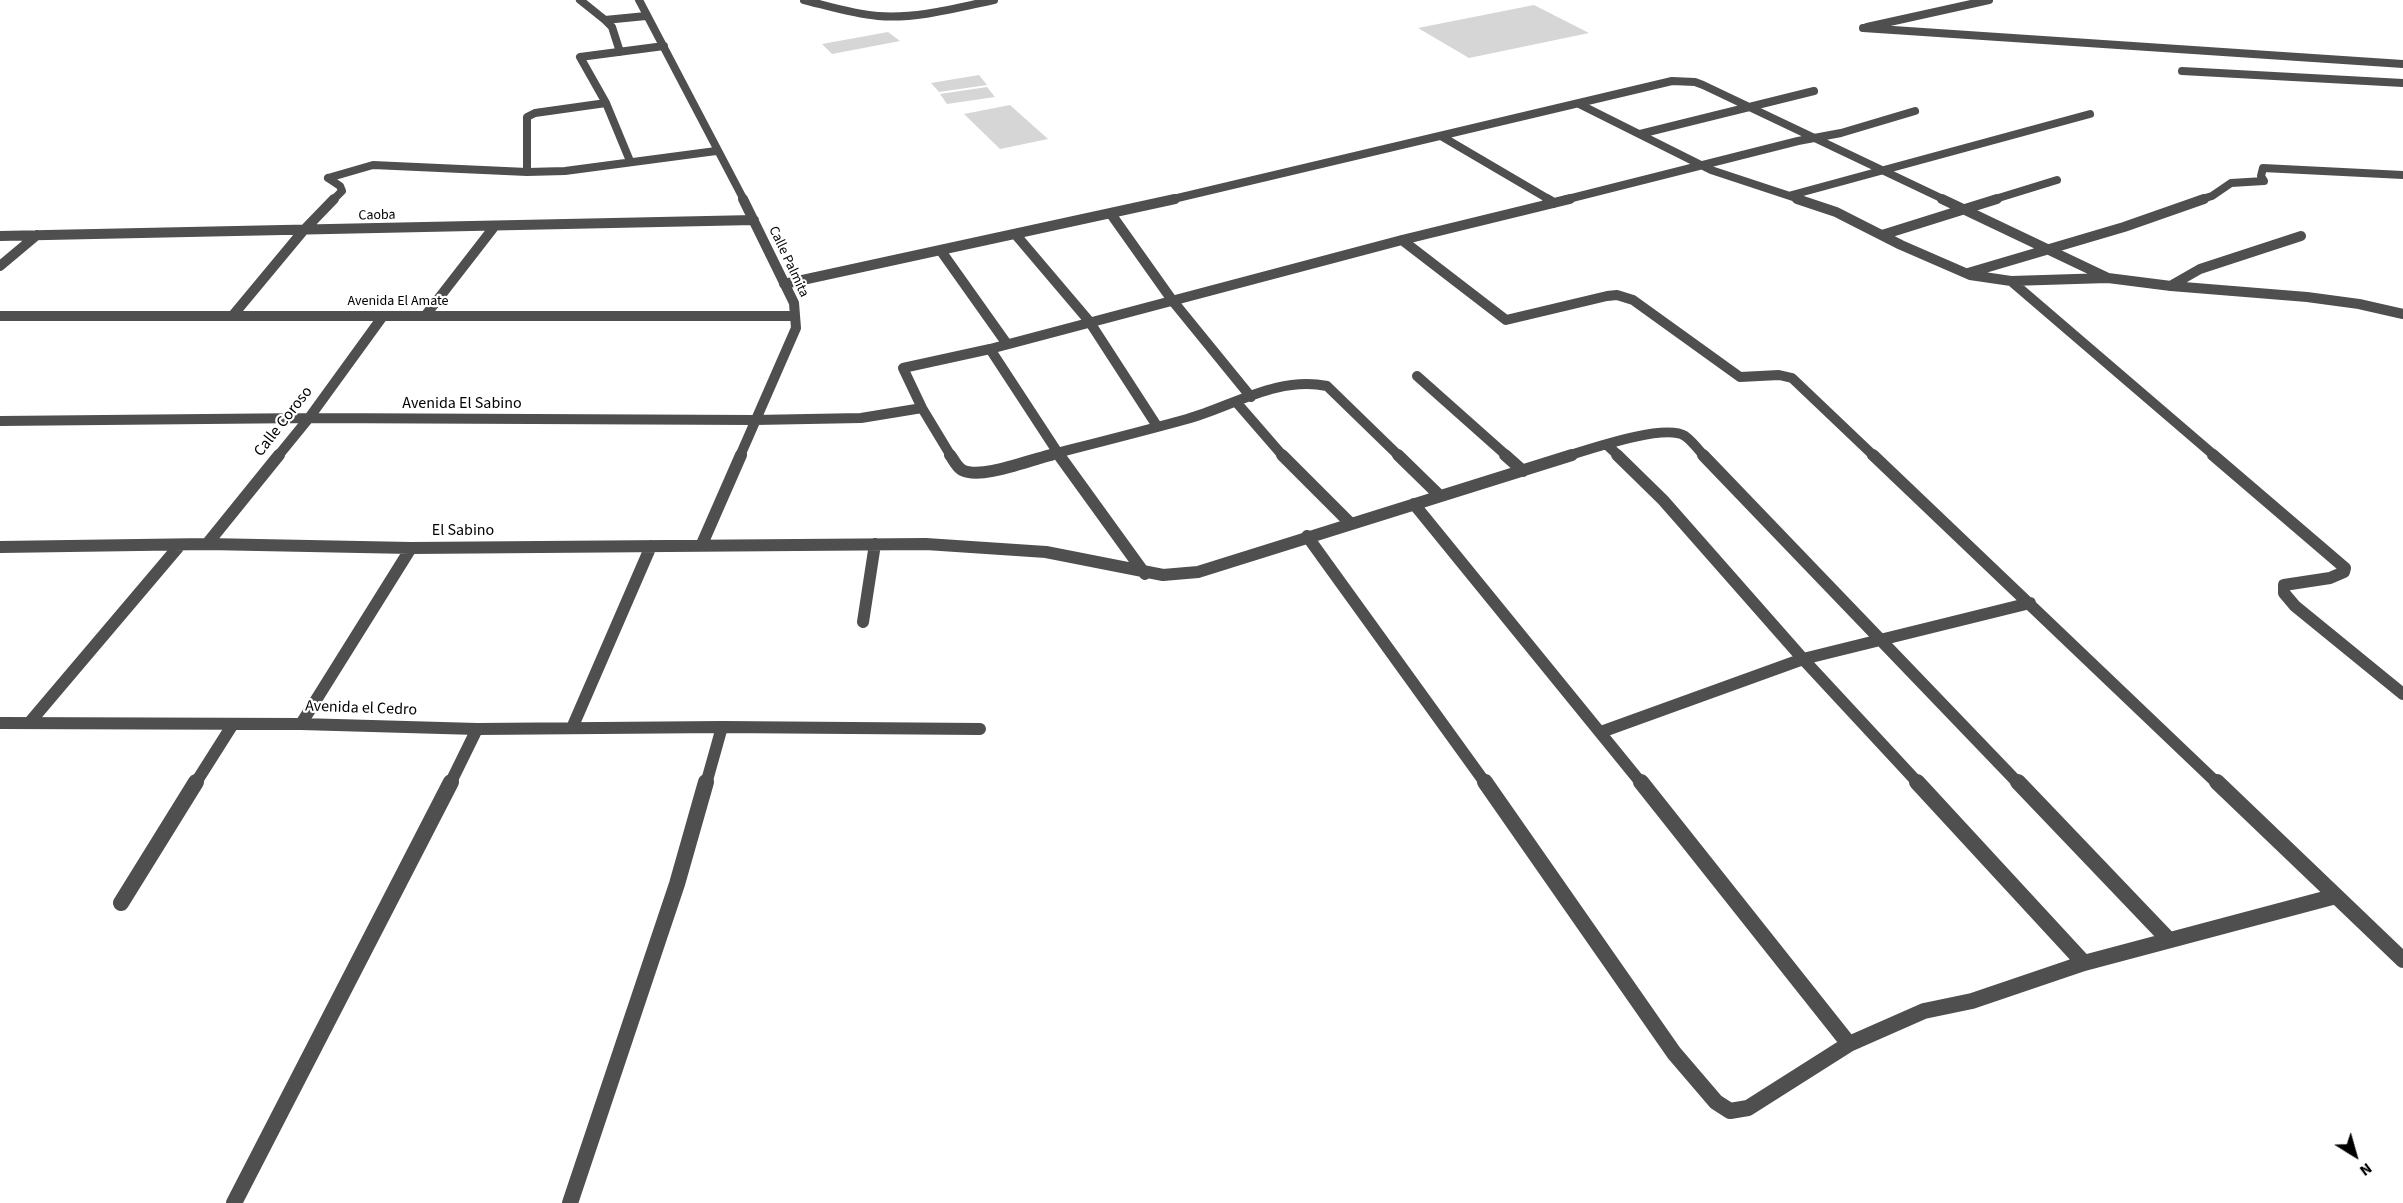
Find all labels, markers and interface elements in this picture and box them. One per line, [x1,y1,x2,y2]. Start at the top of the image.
street label: Caoba [358,207,396,225]
street label: Calle Palmita [764,224,812,300]
street label: Avenida El Amate [348,294,448,310]
street label: Calle Coroso [251,383,317,461]
street label: Avenida El Sabino [402,394,522,414]
street label: El Sabino [432,521,494,541]
street label: Avenida el Cedro [305,697,417,721]
north arrow [2325,1125,2385,1185]
text: N [2355,1157,2377,1181]

